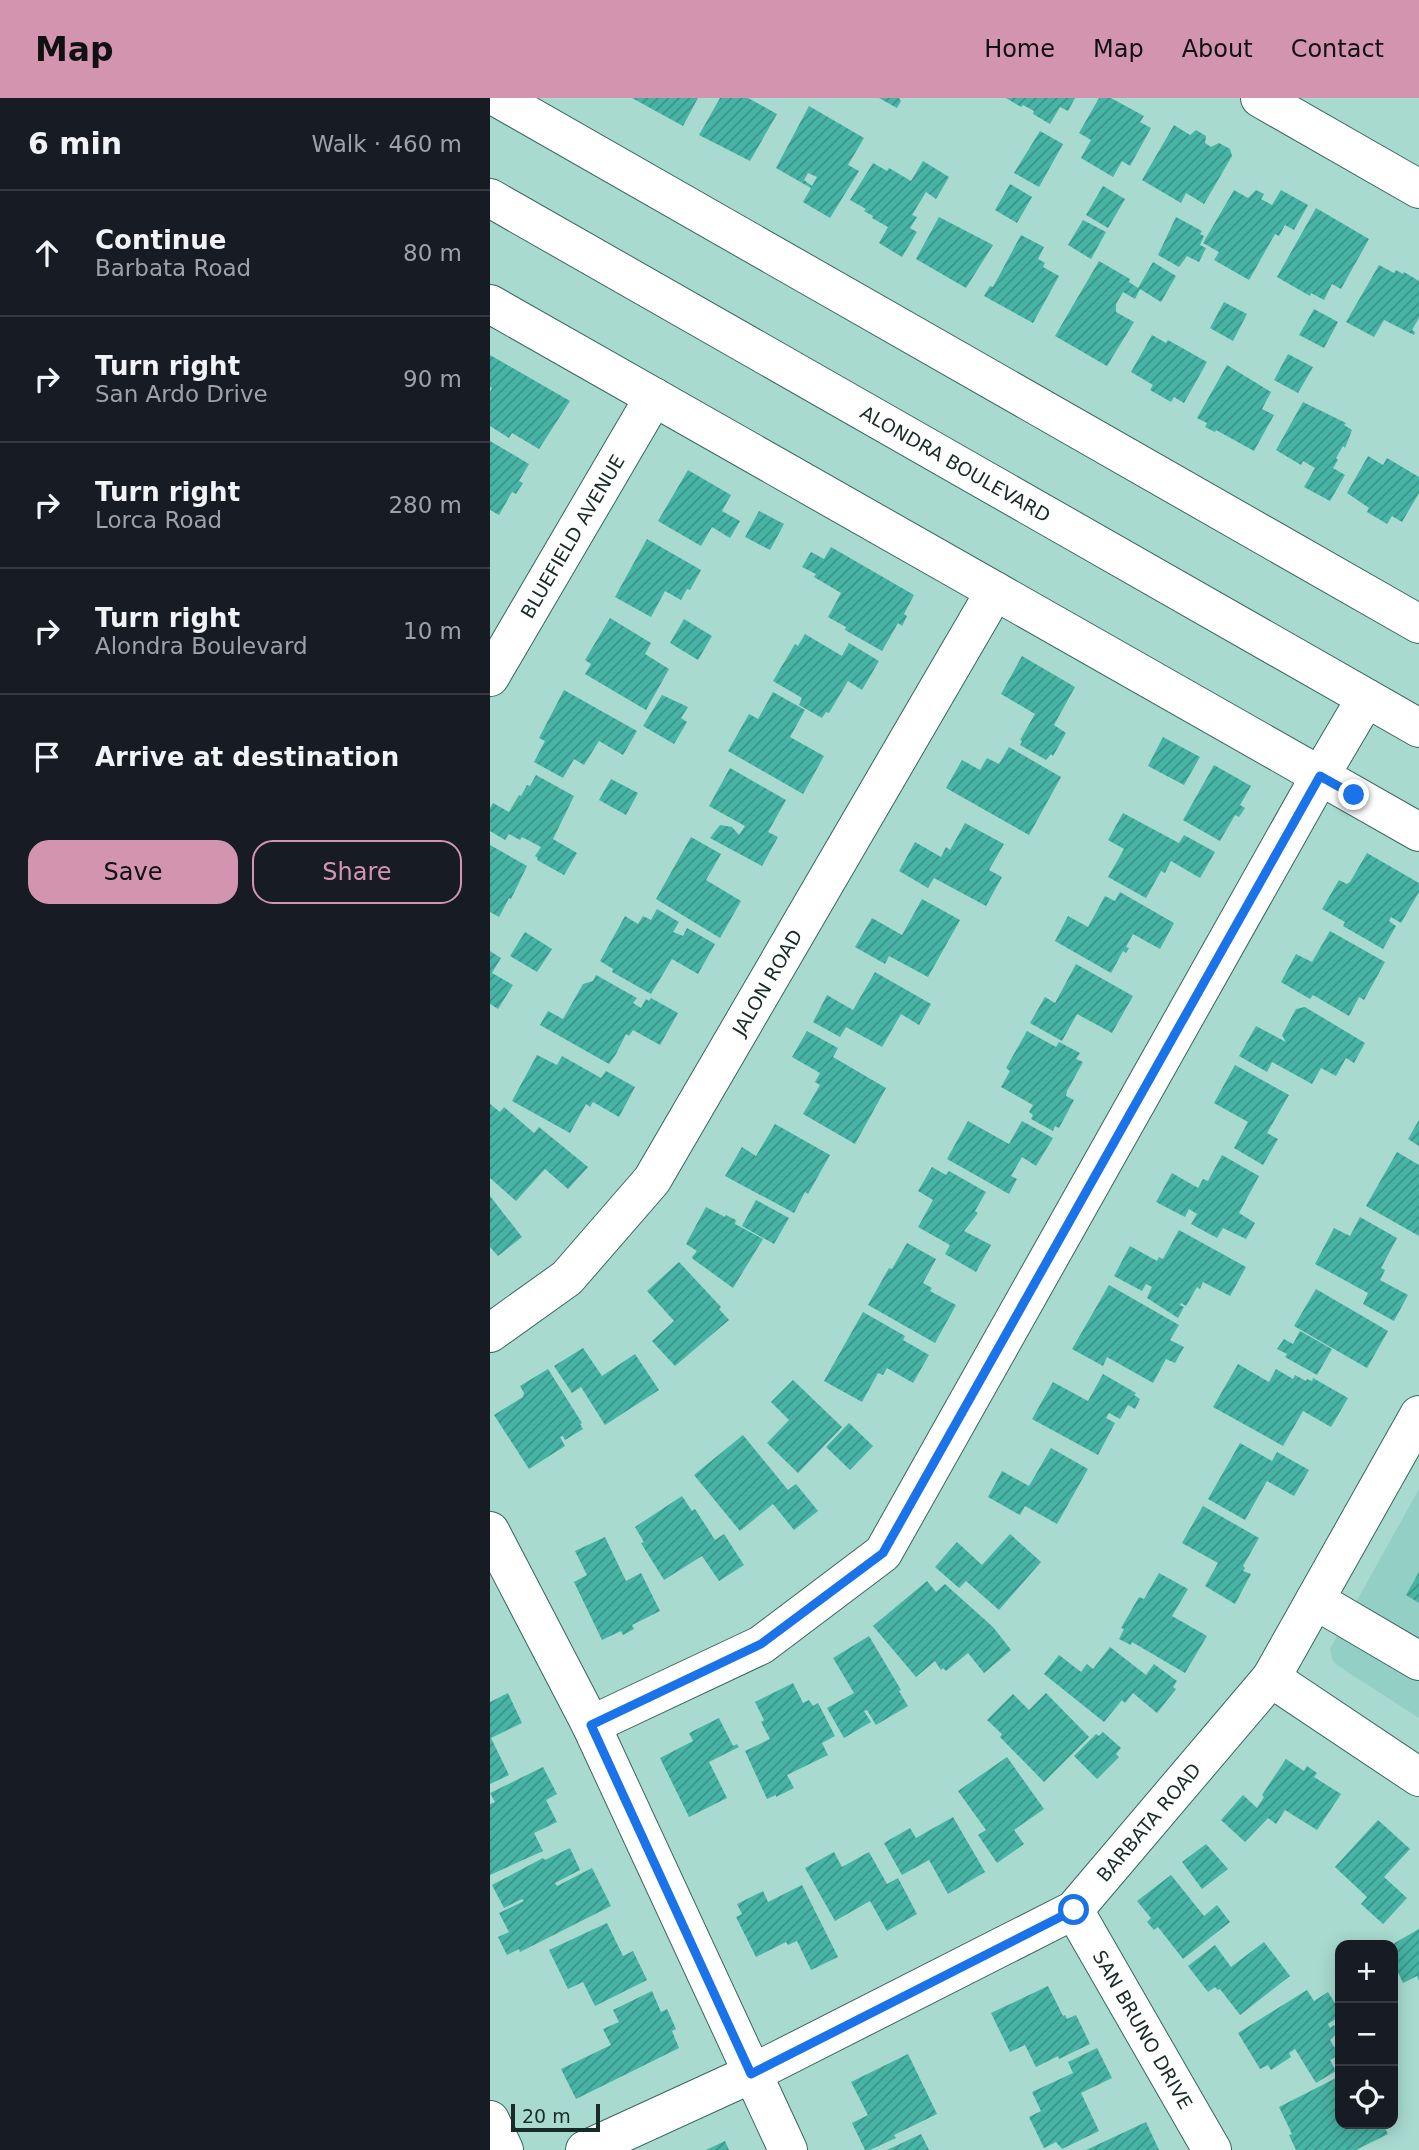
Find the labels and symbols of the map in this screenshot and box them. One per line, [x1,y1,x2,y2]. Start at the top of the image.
street label: ALONDRA BOULEVARD [857,401,1054,526]
street label: BLUEFIELD AVENUE [516,451,629,622]
route end [1338,779,1369,810]
street label: JALON ROAD [727,926,806,1040]
street label: BARBATA ROAD [1092,1758,1205,1886]
route start [1058,1894,1089,1925]
street label: SAN BRUNO DRIVE [1088,1946,1197,2113]
scale bar [511,2101,600,2133]

